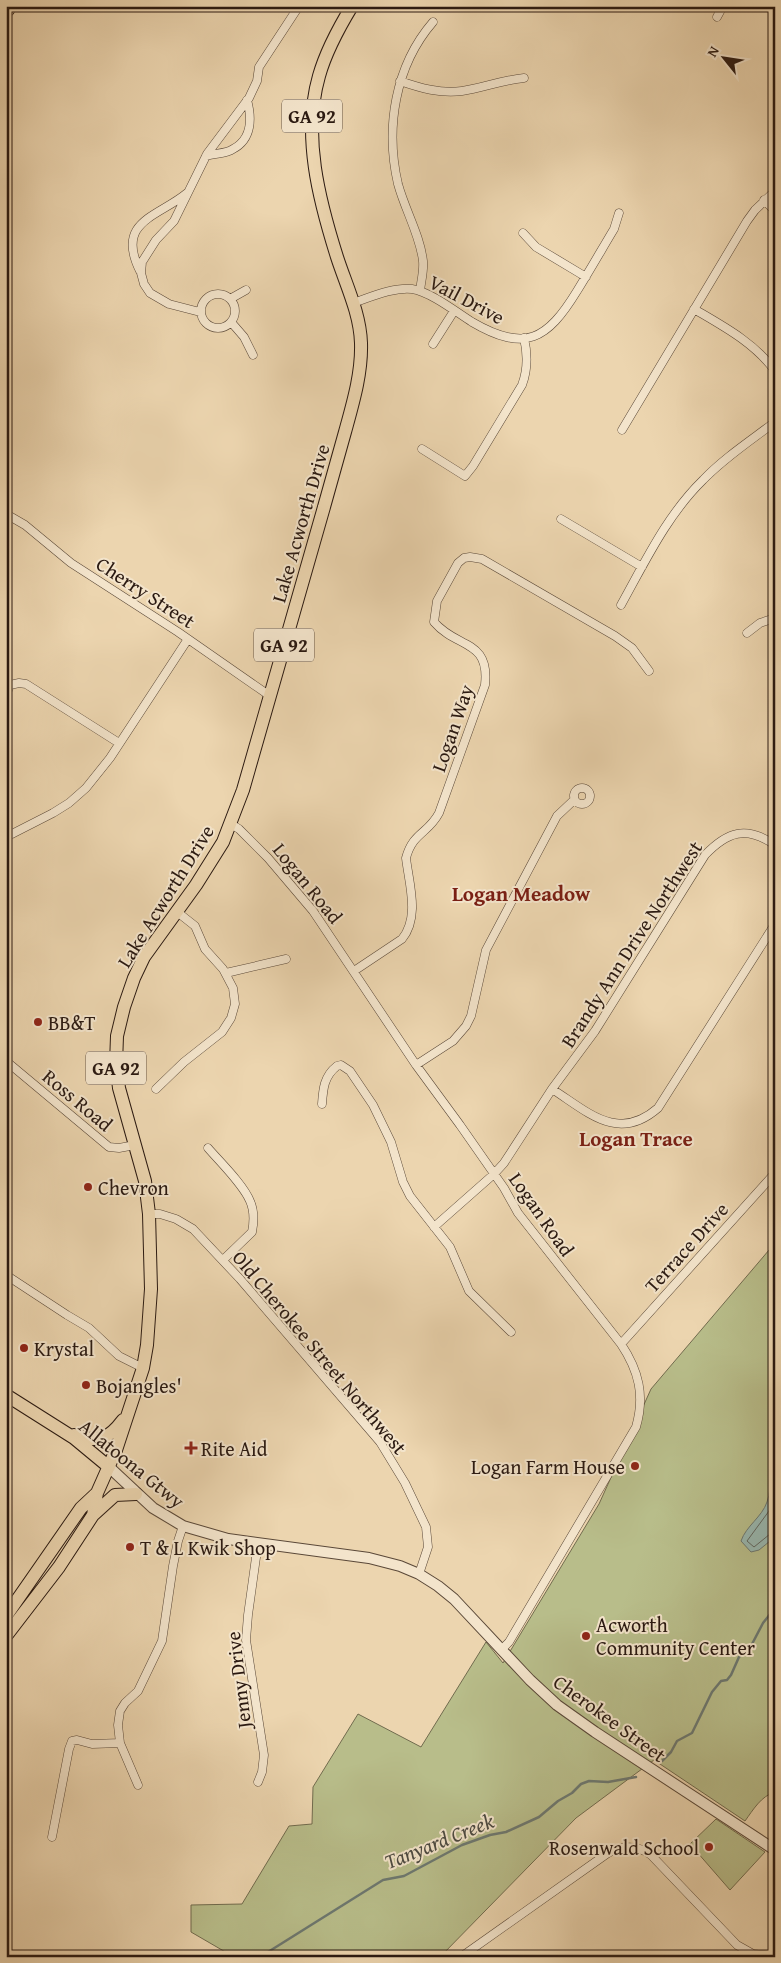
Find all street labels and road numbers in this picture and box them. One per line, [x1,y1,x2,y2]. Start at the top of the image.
road number: GA 92 [282,100,342,132]
street label: Vail Drive [424,267,510,331]
street label: Lake Acworth Drive [264,440,336,606]
street label: Cherry Street [91,549,201,635]
road number: GA 92 [254,628,314,662]
street label: Logan Way [424,680,480,776]
street label: Lake Acworth Drive [109,819,221,973]
street label: Brandy Ann Drive Northwest [553,835,709,1053]
street label: Logan Road [266,836,350,930]
road number: GA 92 [86,1052,146,1084]
street label: Ross Road [37,1062,120,1138]
street label: Logan Road [502,1166,582,1262]
street label: Terrace Drive [637,1195,735,1299]
street label: Old Cherokee Street Northwest [226,1244,414,1460]
street label: Allatoona Gtwy [73,1411,191,1515]
street label: Jenny Drive [218,1630,259,1733]
street label: Cherokee Street [548,1667,672,1769]

